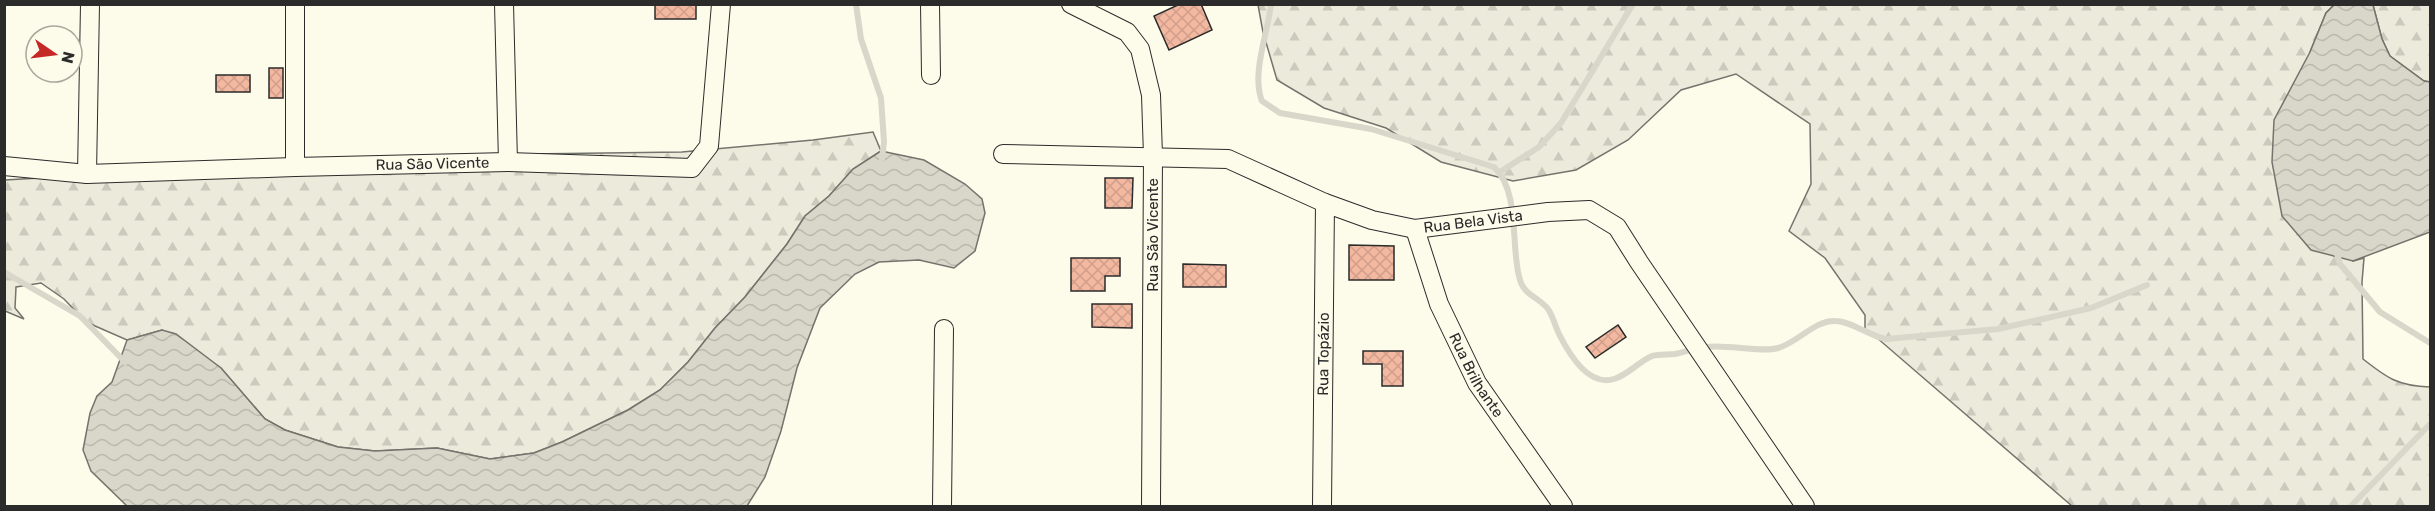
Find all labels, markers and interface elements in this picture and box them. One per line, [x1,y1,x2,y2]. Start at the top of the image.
north arrow [24,24,84,84]
text: N [57,50,79,65]
street label: Rua São Vicente [375,153,490,174]
street label: Rua São Vicente [1144,178,1162,292]
street label: Rua Bela Vista [1422,206,1524,237]
street label: Rua Topázio [1314,312,1333,396]
street label: Rua Brilhante [1445,330,1507,421]

